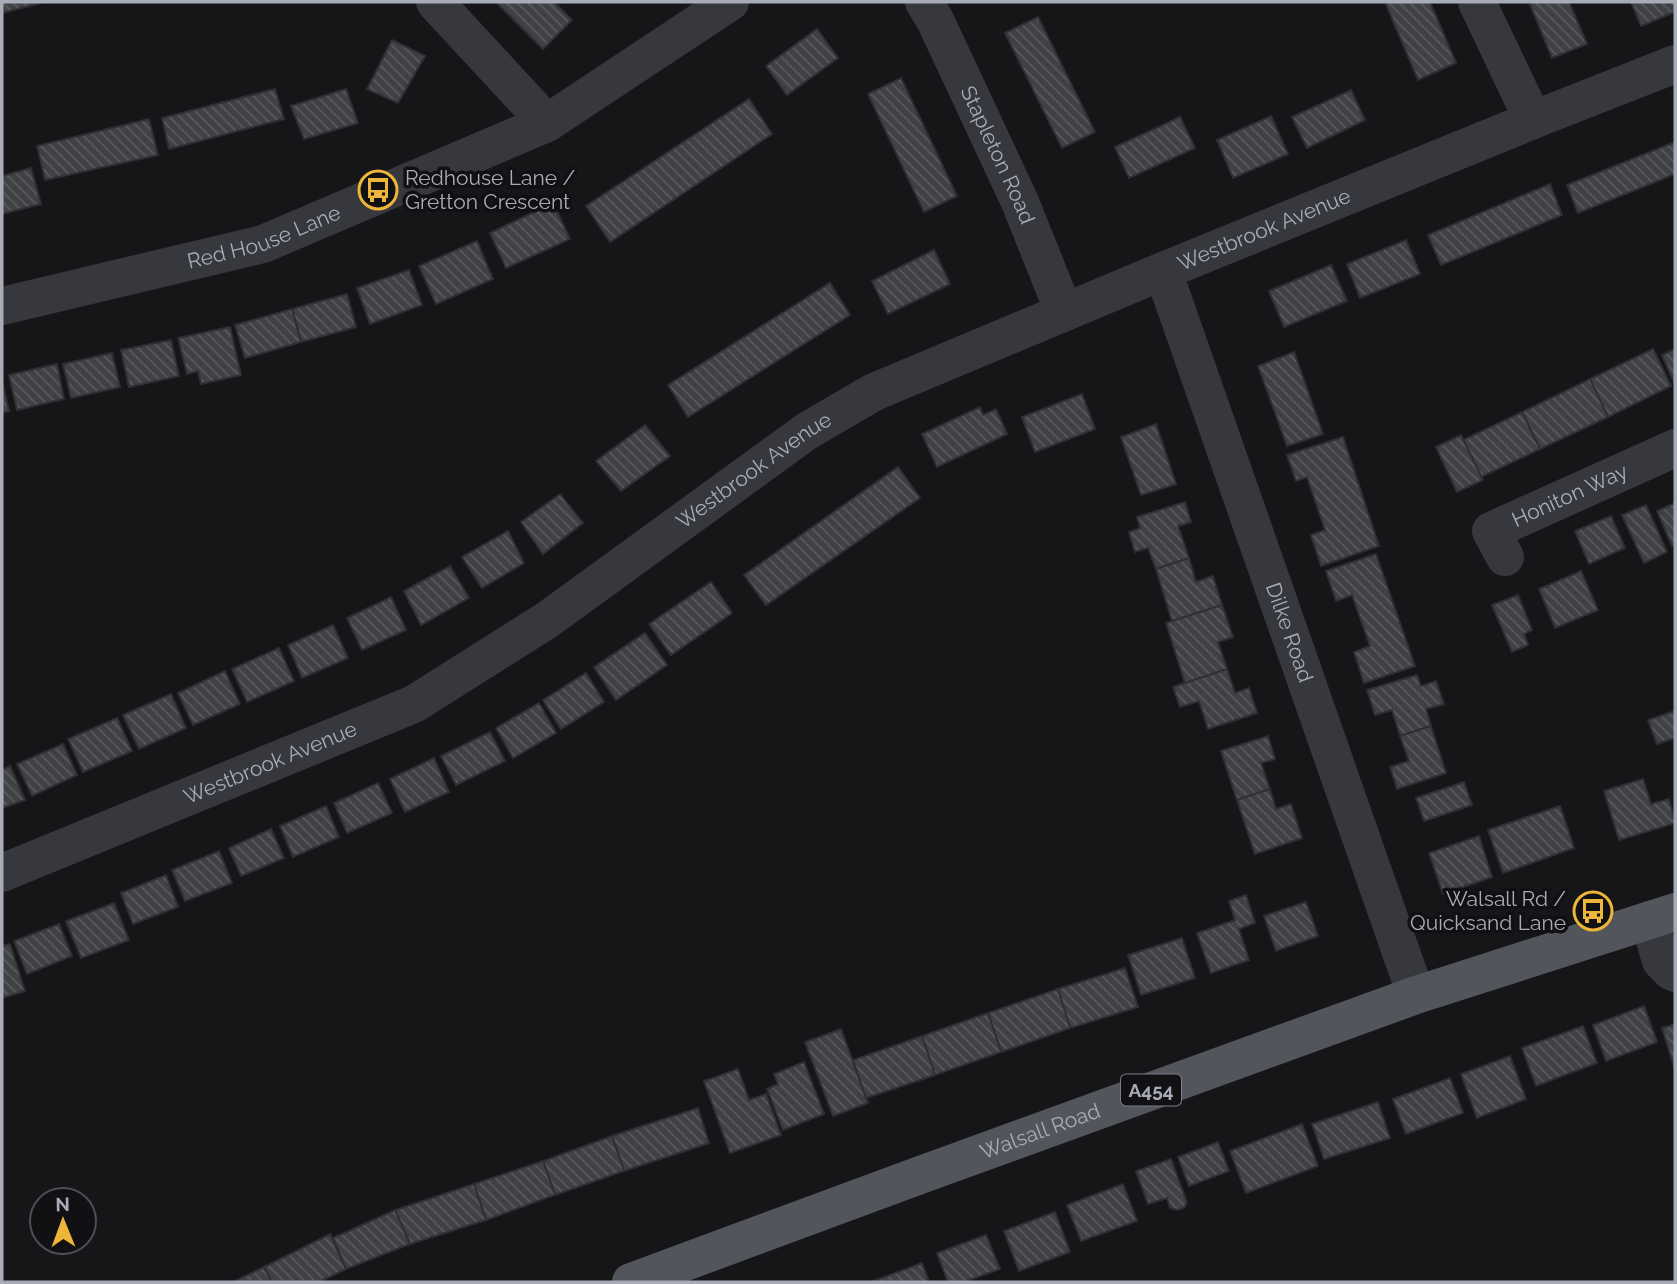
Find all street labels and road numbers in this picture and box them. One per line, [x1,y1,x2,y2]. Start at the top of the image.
street label: Stapleton Road [956,82,1041,228]
street label: Westbrook Avenue [1174,183,1354,276]
street label: Red House Lane [185,200,344,274]
street label: Westbrook Avenue [671,407,836,534]
street label: Honiton Way [1508,458,1631,532]
street label: Dilke Road [1261,579,1319,686]
street label: Westbrook Avenue [180,716,360,809]
road number: A454 [1121,1074,1181,1106]
street label: Walsall Road [976,1098,1104,1164]

